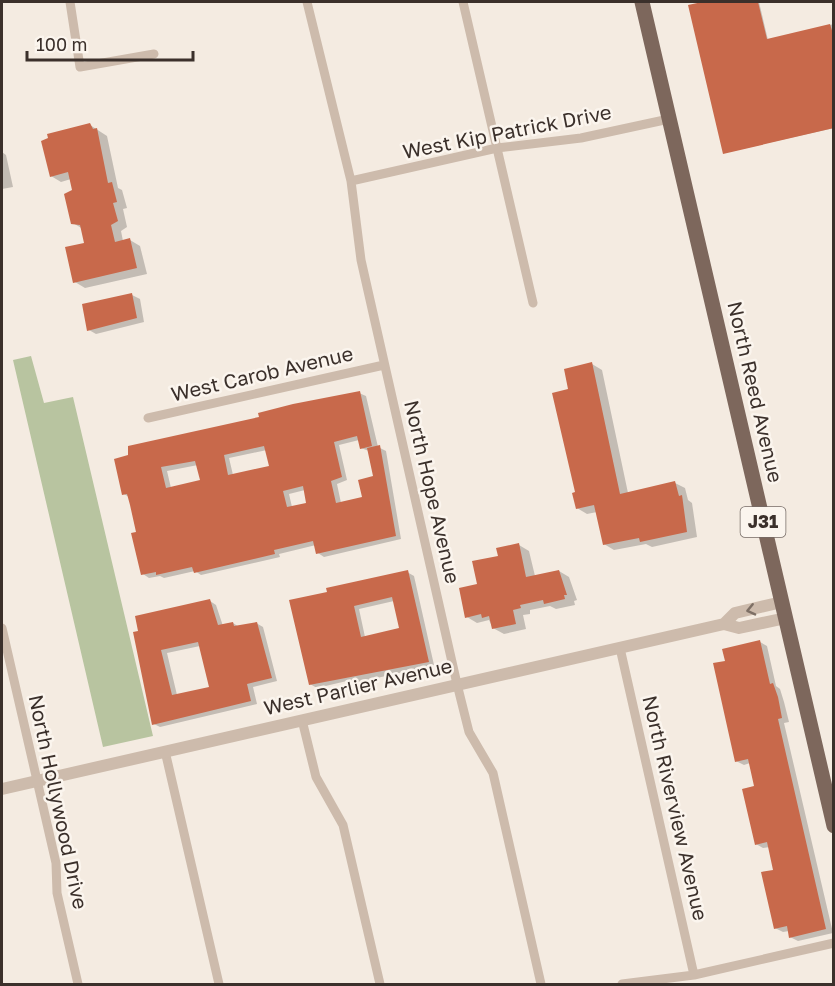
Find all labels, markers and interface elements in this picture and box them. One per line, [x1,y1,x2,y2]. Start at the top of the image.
scale bar [27,24,194,62]
text: 100 m [36,33,87,55]
street label: West Kip Patrick Drive [400,99,613,163]
street label: North Reed Avenue [723,299,788,485]
street label: West Carob Avenue [168,340,355,406]
street label: North Hope Avenue [400,398,466,586]
road number: J31 [740,507,786,537]
one-way arrow [746,602,756,615]
street label: West Parlier Avenue [261,653,454,719]
street label: North Hollywood Drive [24,692,93,911]
street label: North Riverview Avenue [638,693,714,923]

